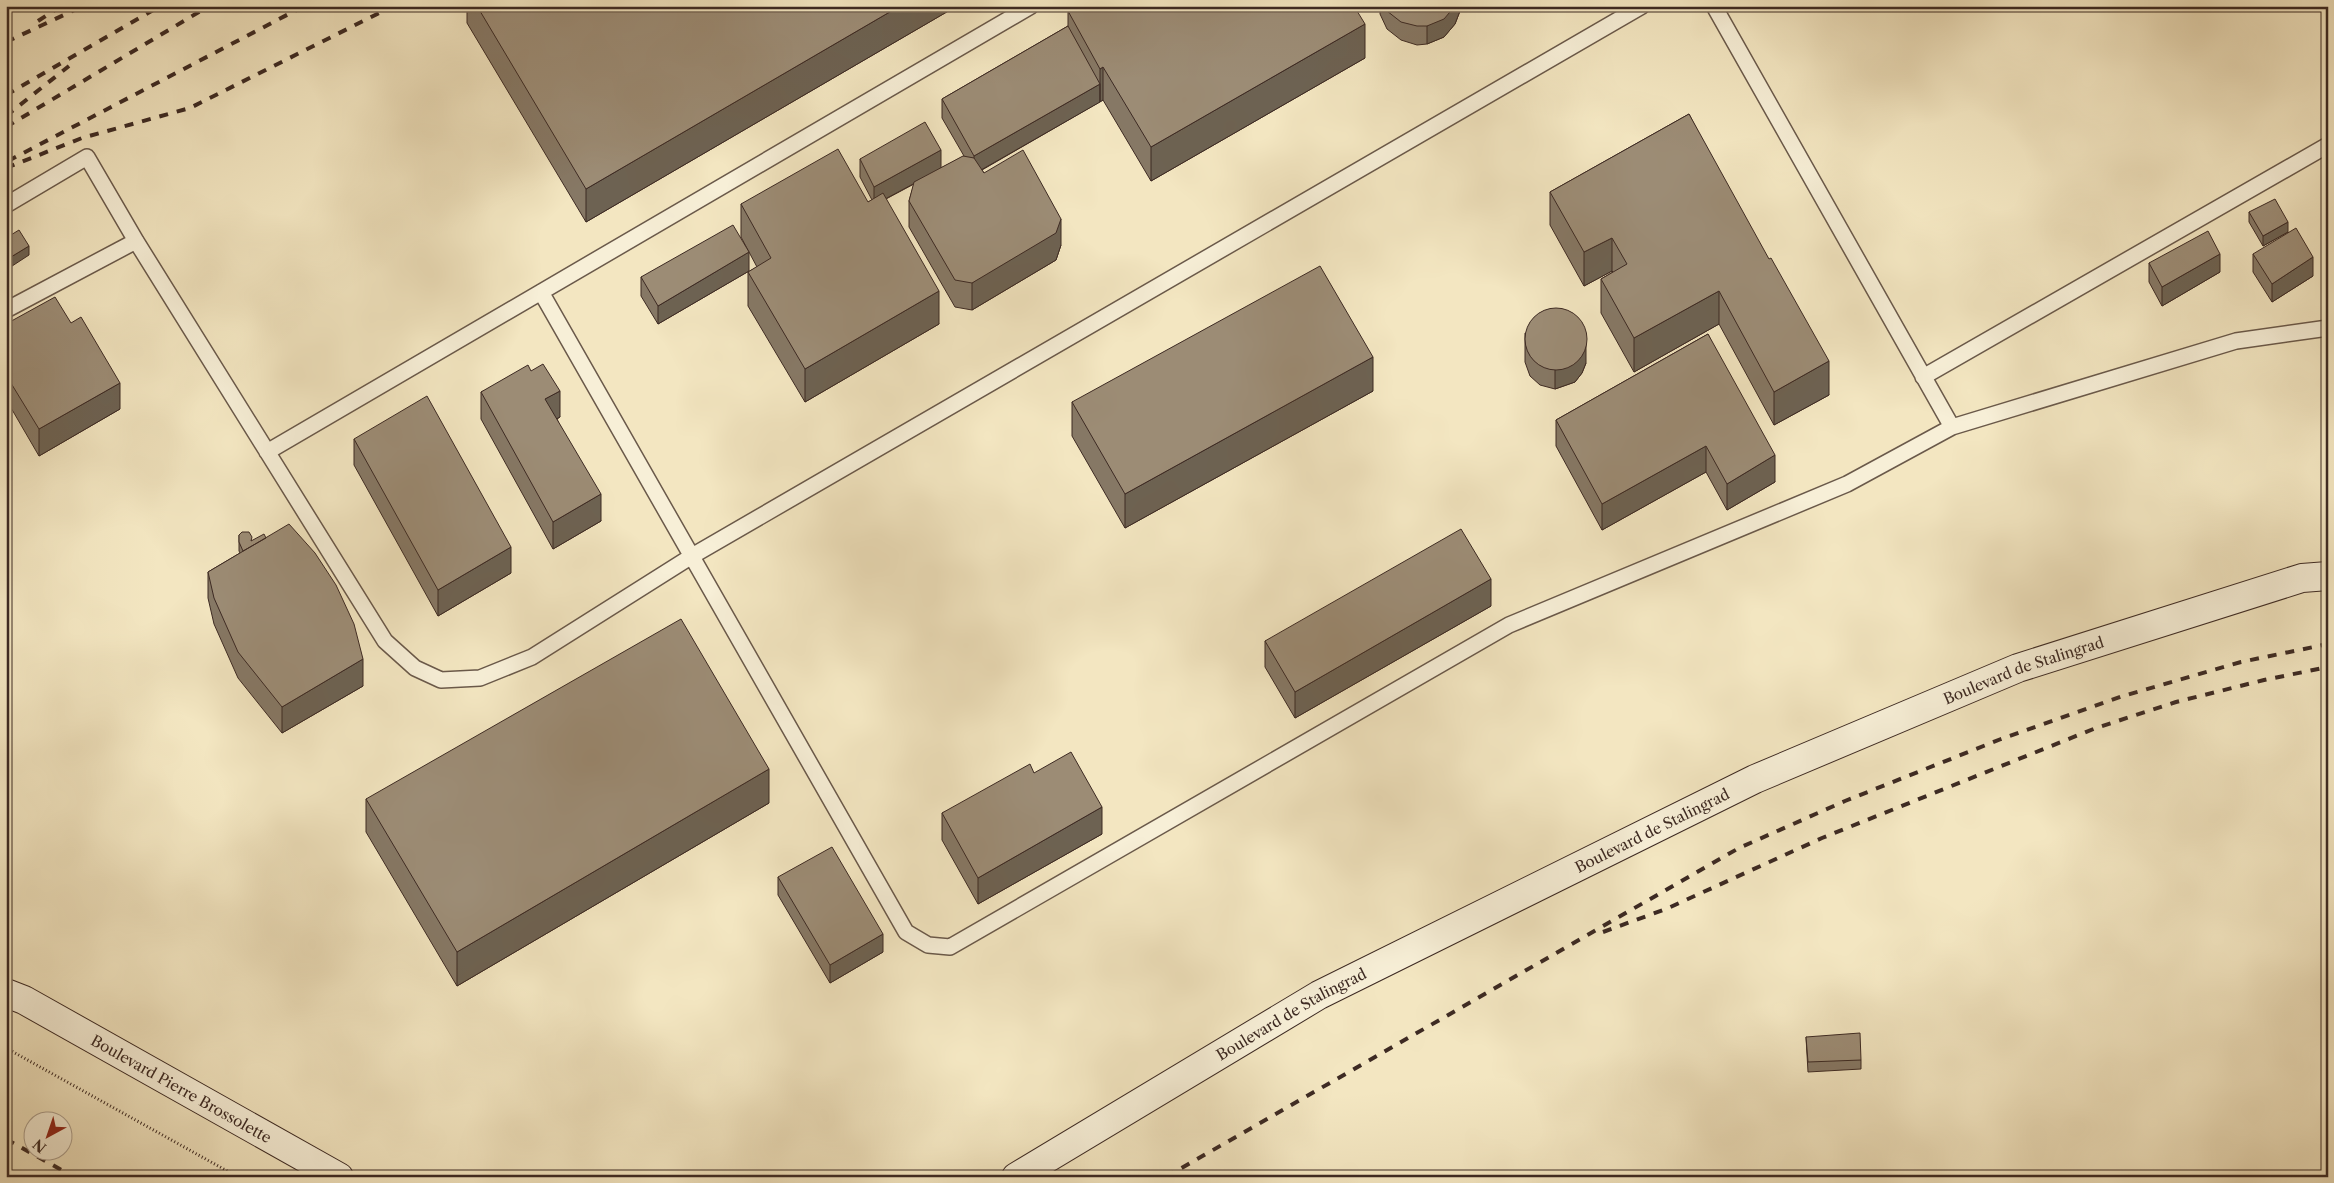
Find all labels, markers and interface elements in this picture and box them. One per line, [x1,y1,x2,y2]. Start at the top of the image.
street label: Boulevard de Stalingrad [1940,632,2106,708]
street label: Boulevard de Stalingrad [1572,784,1732,876]
street label: Boulevard de Stalingrad [1213,964,1369,1064]
street label: Boulevard Pierre Brossolette [88,1030,275,1147]
north arrow [22,1110,72,1160]
text: N [29,1135,50,1157]

